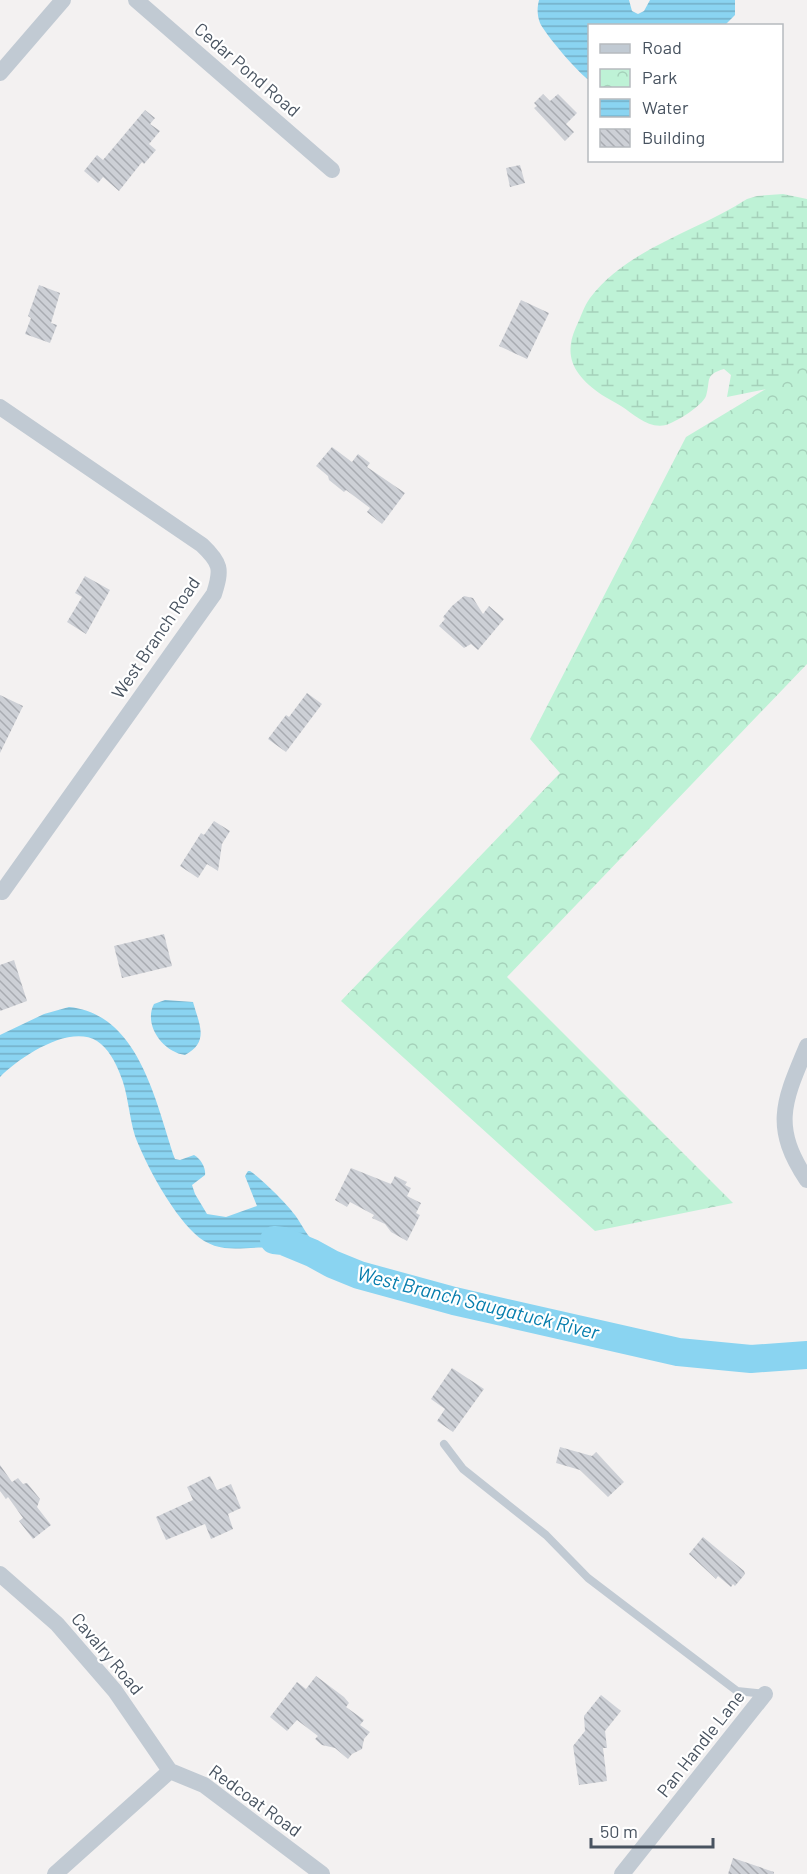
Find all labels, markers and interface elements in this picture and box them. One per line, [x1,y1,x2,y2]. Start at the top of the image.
street label: Cedar Pond Road [190,17,305,121]
legend [588,24,783,162]
text: Road [642,36,682,58]
text: Park [642,66,677,88]
text: Water [642,96,689,118]
text: Building [642,126,705,148]
street label: West Branch Road [106,572,204,703]
water label: West Branch Saugatuck River [355,1260,603,1344]
street label: Cavalry Road [67,1608,148,1699]
street label: Pan Handle Lane [652,1686,749,1801]
street label: Redcoat Road [205,1759,306,1841]
scale bar [591,1811,712,1849]
text: 50 m [600,1820,638,1842]

